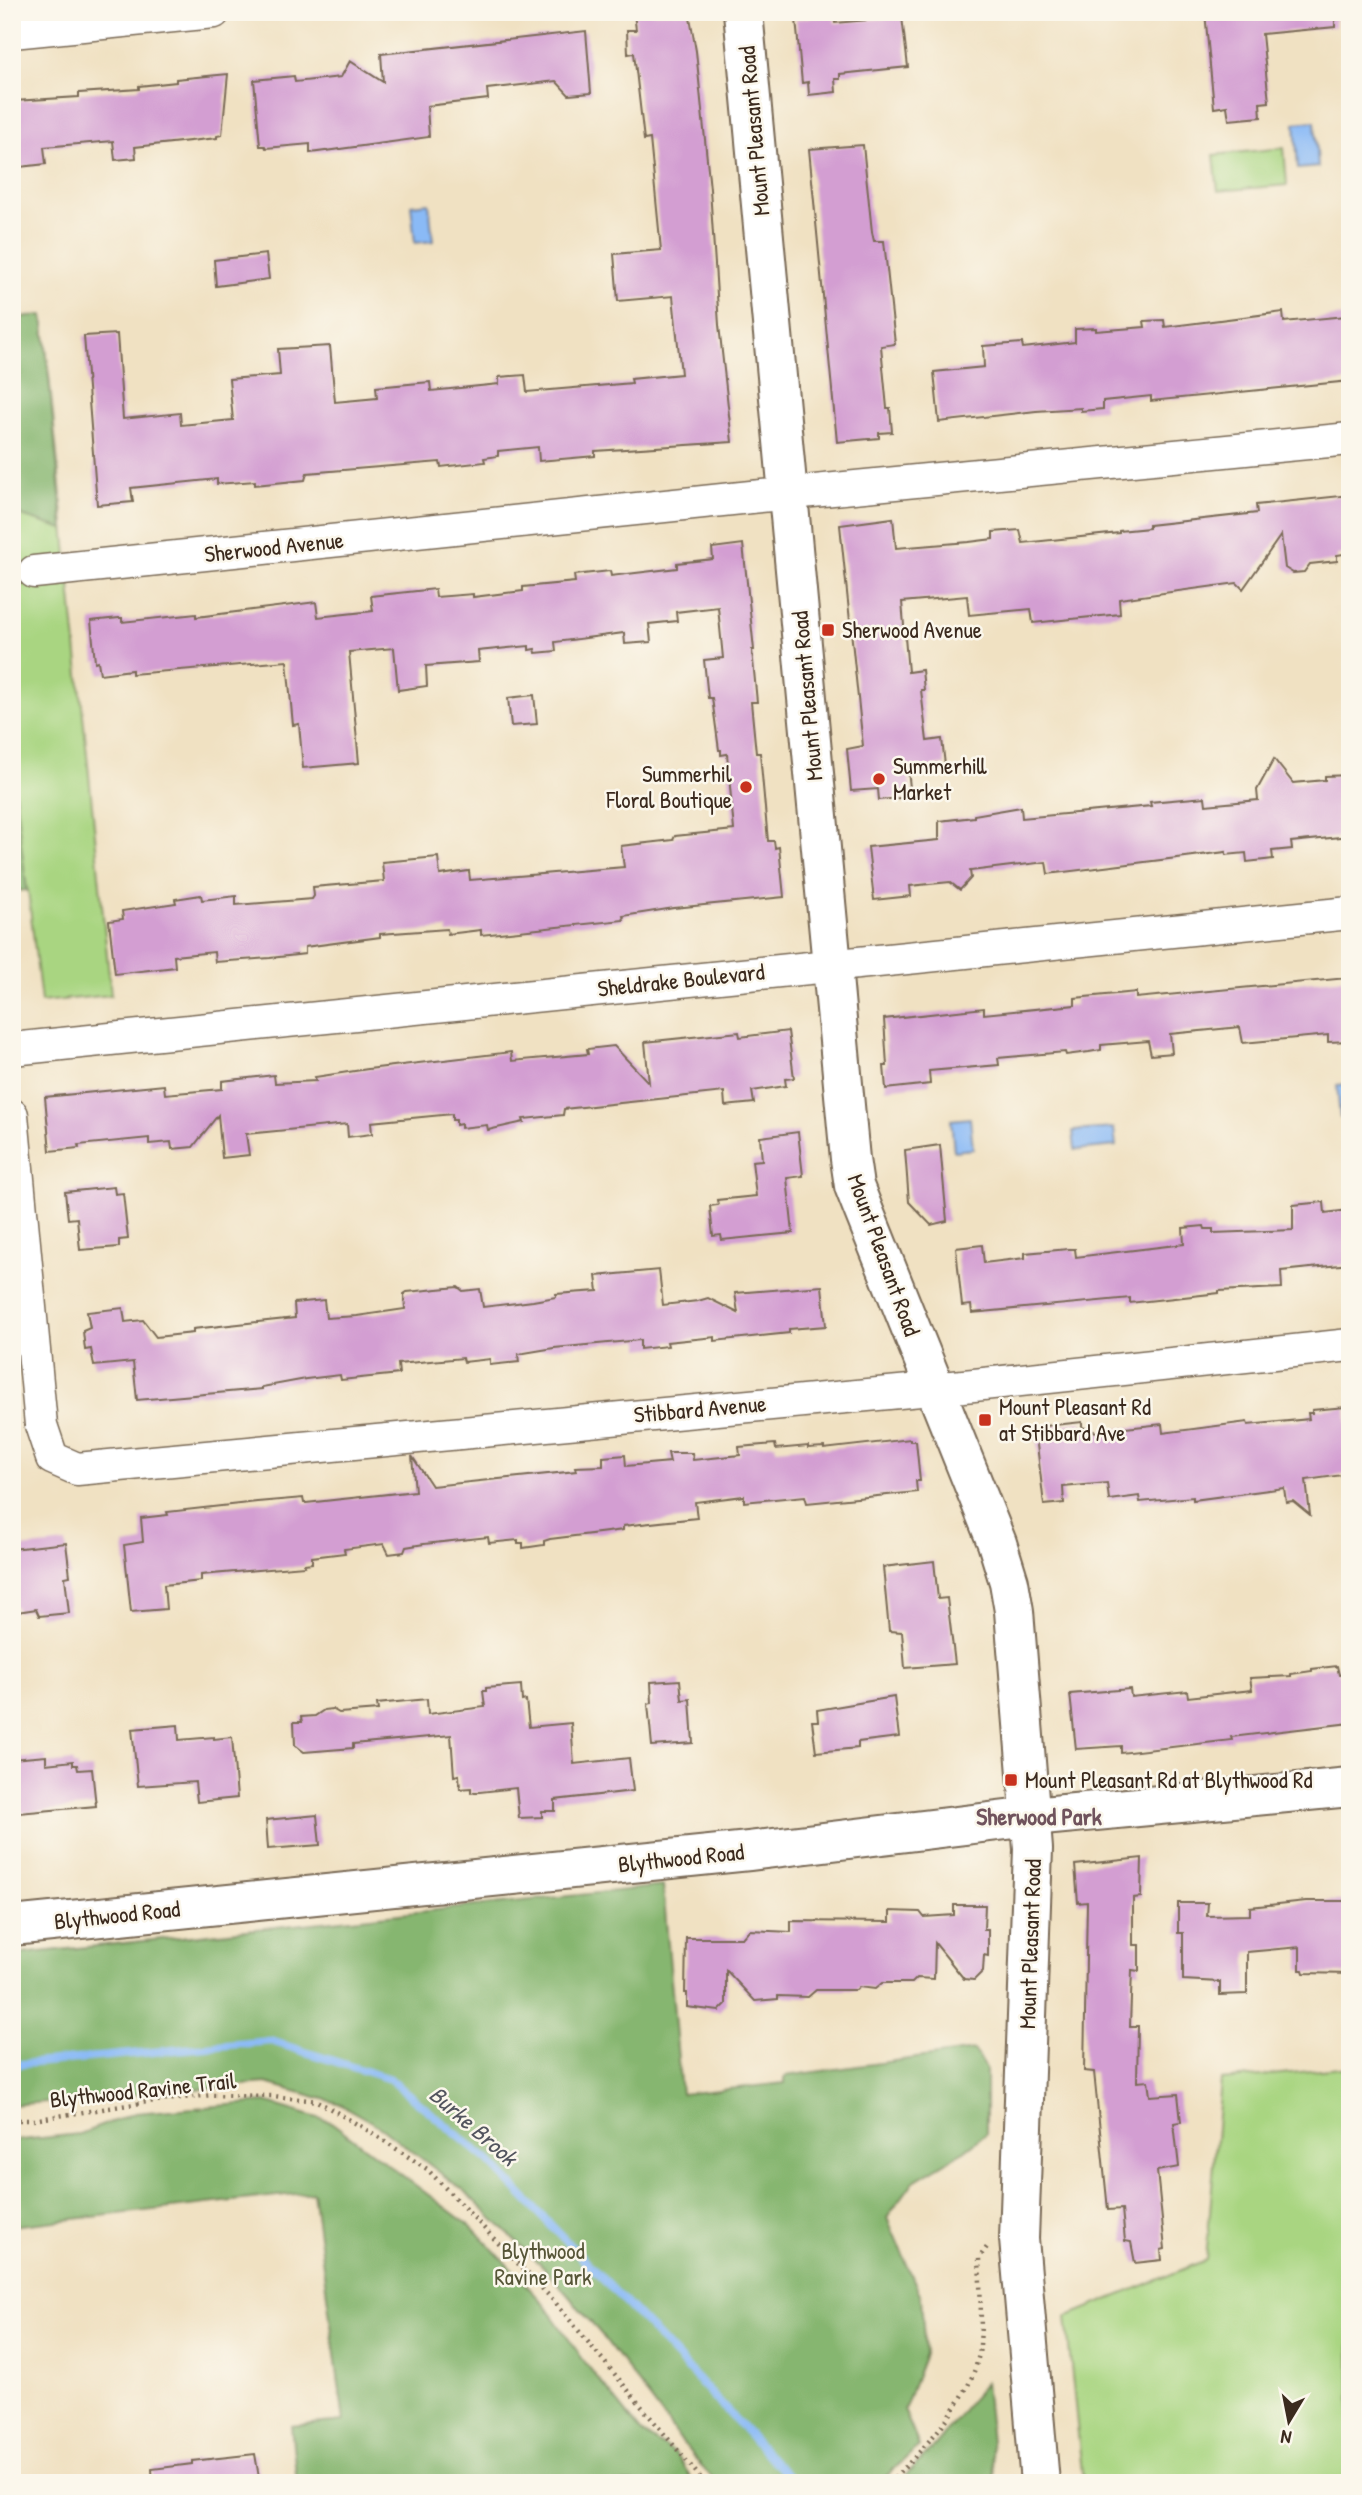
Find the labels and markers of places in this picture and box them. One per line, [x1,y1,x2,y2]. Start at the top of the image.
place label: Sherwood Avenue [842,614,982,645]
marker: Sherwood Avenue [820,622,836,638]
place label: Summerhill Market [893,750,988,807]
place label: Summerhil Floral Boutique [606,758,733,815]
marker: Summerhill Market [871,771,887,787]
marker: Summerhil Floral Boutique [738,779,754,795]
place label: Mount Pleasant Rd at Stibbard Ave [999,1391,1151,1448]
marker: Mount Pleasant Rd at Stibbard Ave [977,1412,993,1428]
place label: Mount Pleasant Rd at Blythwood Rd [1025,1764,1312,1795]
marker: Mount Pleasant Rd at Blythwood Rd [1003,1772,1019,1788]

